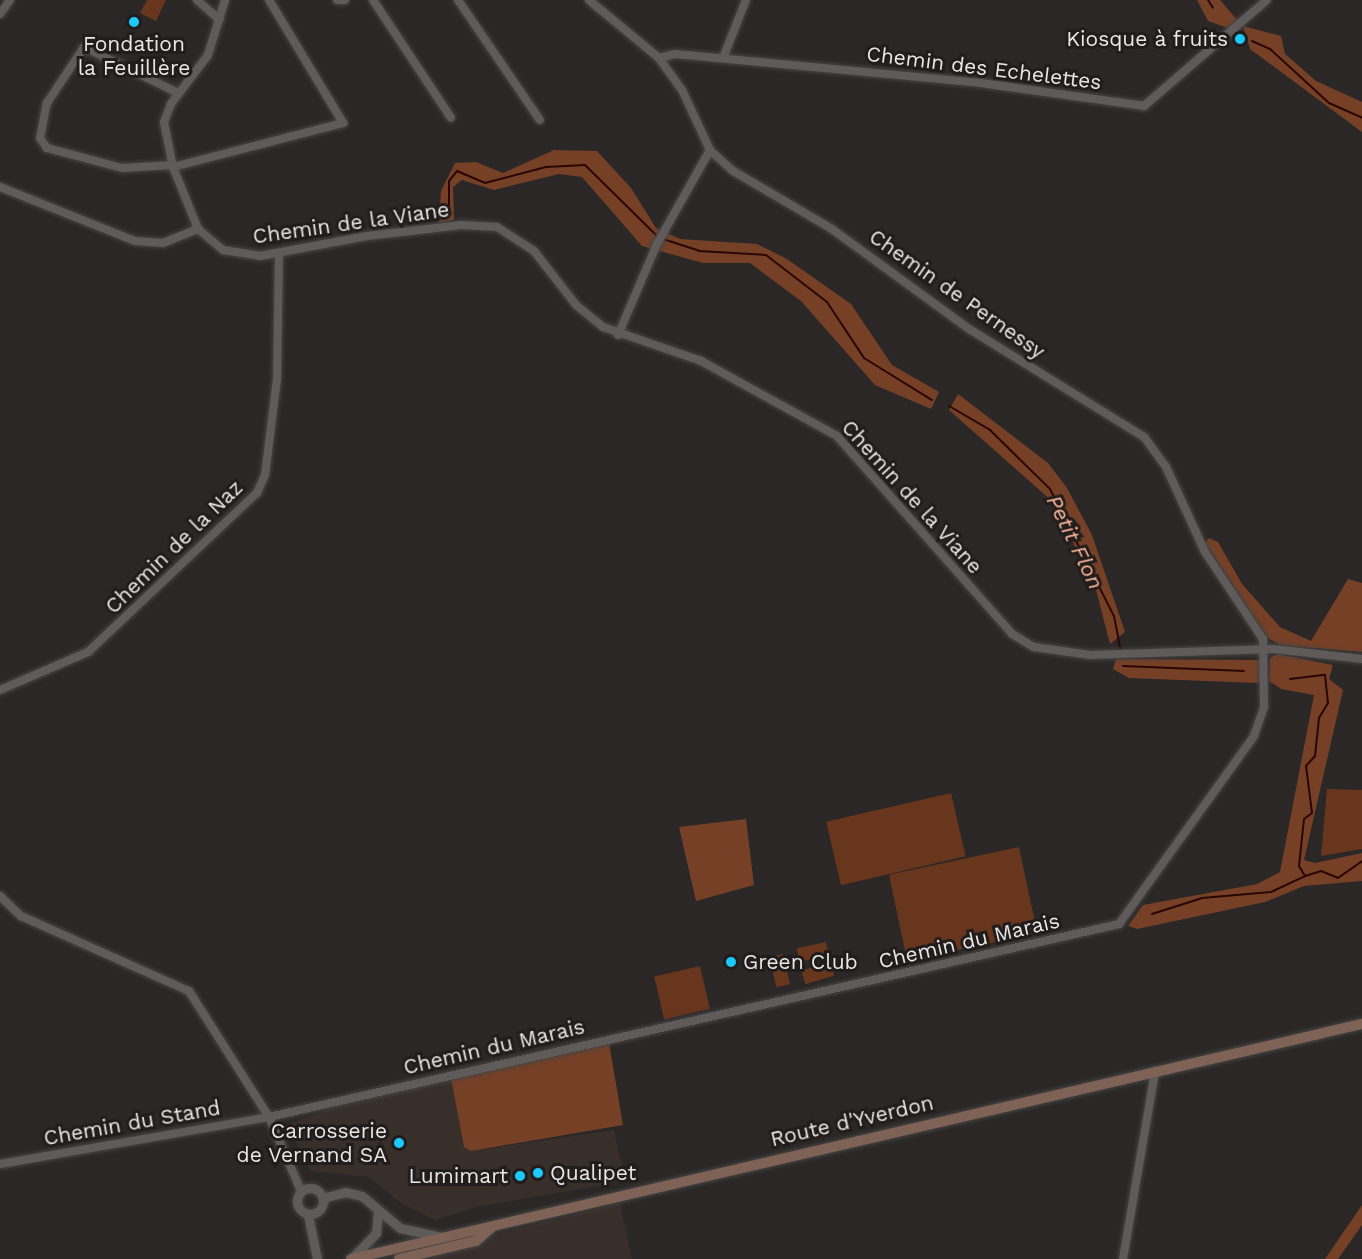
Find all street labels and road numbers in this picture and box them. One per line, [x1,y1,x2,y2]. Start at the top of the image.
street label: Chemin des Echelettes [865,41,1103,95]
street label: Chemin de la Viane [251,197,451,249]
street label: Chemin de Pernessy [864,224,1050,364]
street label: Chemin de la Viane [836,414,988,580]
street label: Chemin de la Naz [100,475,248,619]
street label: Chemin du Marais [876,908,1062,974]
street label: Chemin du Marais [401,1014,587,1080]
street label: Route d'Yverdon [768,1090,936,1152]
street label: Chemin du Stand [42,1095,222,1151]

